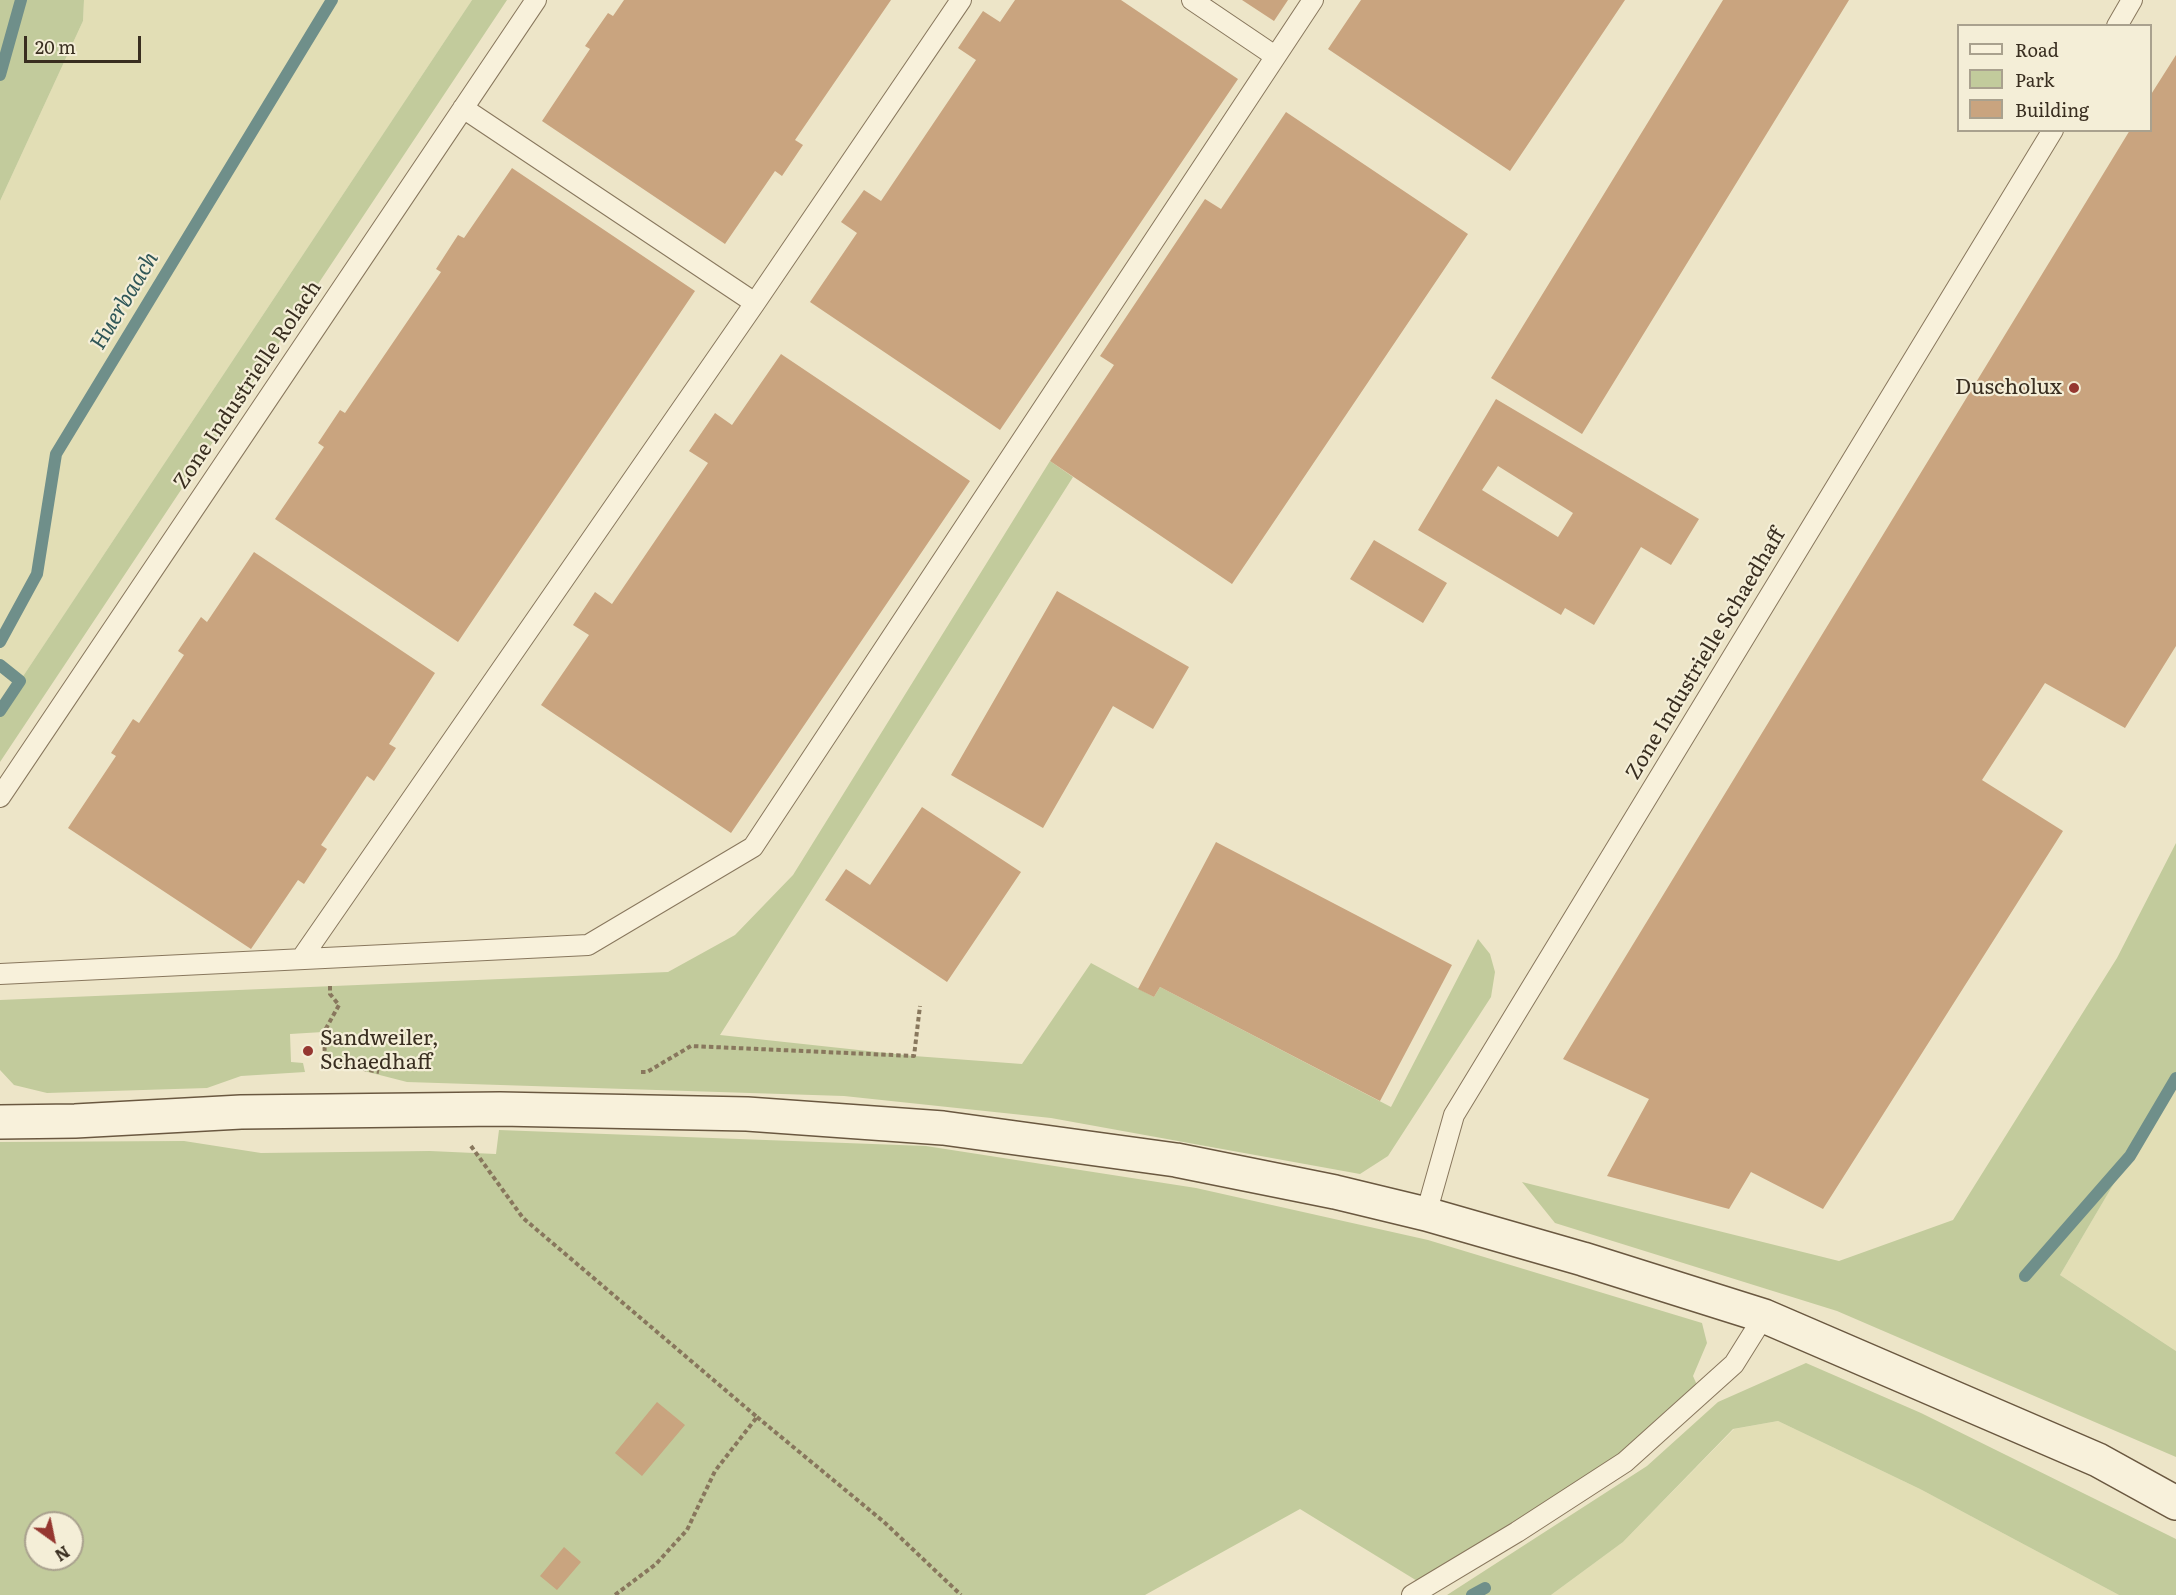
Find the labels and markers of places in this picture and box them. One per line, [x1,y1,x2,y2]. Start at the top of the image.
place label: Duscholux [1955,375,2062,401]
marker: Duscholux [2067,381,2081,395]
place label: Sandweiler, Schaedhaff [320,1026,439,1076]
marker: Sandweiler, Schaedhaff [301,1044,315,1058]

